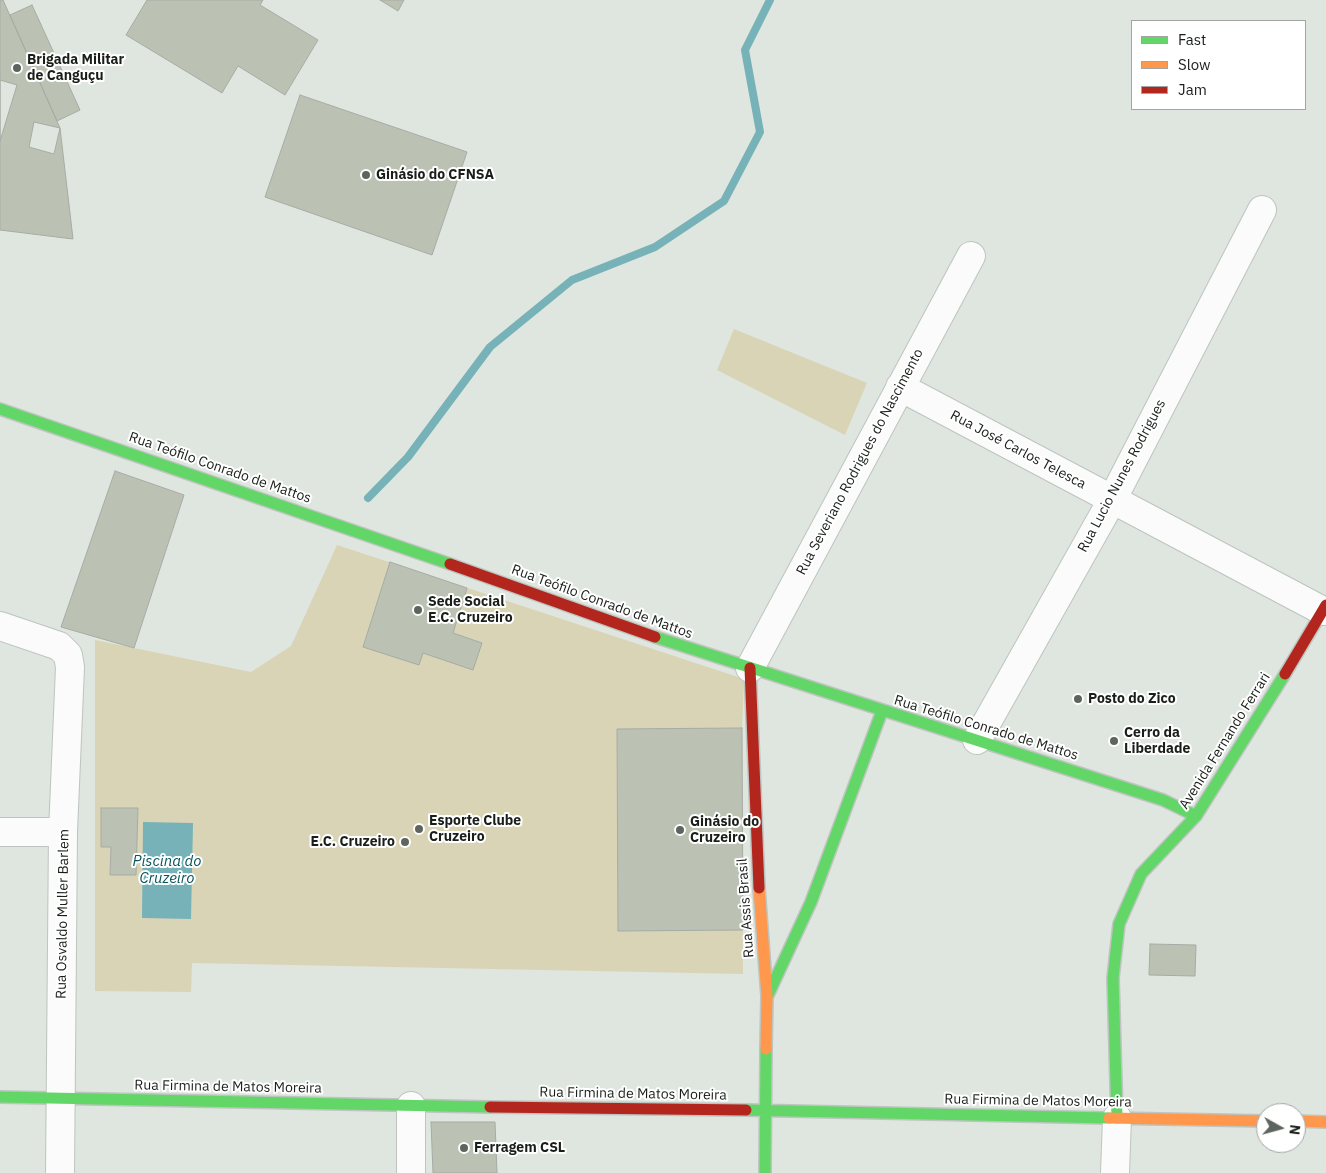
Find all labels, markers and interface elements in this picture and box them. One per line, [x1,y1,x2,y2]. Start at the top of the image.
legend [1131,20,1306,110]
text: Fast [1178,30,1206,49]
place label: Brigada Militar de Canguçu [27,52,124,84]
text: Slow [1178,55,1211,74]
marker: Brigada Militar de Canguçu [11,62,23,74]
text: Jam [1178,80,1207,99]
place label: Ginásio do CFNSA [376,167,494,183]
marker: Ginásio do CFNSA [360,169,372,181]
street label: Rua Severiano Rodrigues do Nascimento [793,346,927,578]
street label: Rua Lucio Nunes Rodrigues [1074,397,1170,555]
street label: Rua José Carlos Telesca [947,407,1089,493]
street label: Rua Teófilo Conrado de Mattos [127,429,313,507]
street label: Rua Teófilo Conrado de Mattos [509,561,695,643]
place label: Sede Social E.C. Cruzeiro [428,594,513,626]
marker: Sede Social E.C. Cruzeiro [412,604,424,616]
street label: Avenida Fernando Ferrari [1176,670,1274,812]
place label: Posto do Zico [1088,691,1176,707]
street label: Rua Teófilo Conrado de Mattos [892,692,1080,764]
marker: Posto do Zico [1072,693,1084,705]
place label: Cerro da Liberdade [1124,725,1190,758]
marker: Cerro da Liberdade [1108,735,1120,747]
place label: Esporte Clube Cruzeiro [429,813,521,846]
place label: Ginásio do Cruzeiro [690,814,759,846]
marker: Esporte Clube Cruzeiro [413,823,425,835]
marker: Ginásio do Cruzeiro [674,824,686,836]
street label: Rua Osvaldo Muller Barlem [53,829,73,999]
place label: E.C. Cruzeiro [310,834,395,850]
marker: E.C. Cruzeiro [399,836,411,848]
water label: Piscina do Cruzeiro [133,853,201,888]
street label: Rua Assis Brasil [734,858,758,958]
street label: Rua Firmina de Matos Moreira [134,1077,322,1097]
street label: Rua Firmina de Matos Moreira [539,1084,727,1104]
street label: Rua Firmina de Matos Moreira [944,1091,1132,1111]
north arrow [1256,1103,1306,1153]
text: N [1285,1124,1304,1136]
place label: Ferragem CSL [474,1140,565,1156]
marker: Ferragem CSL [458,1142,470,1154]

